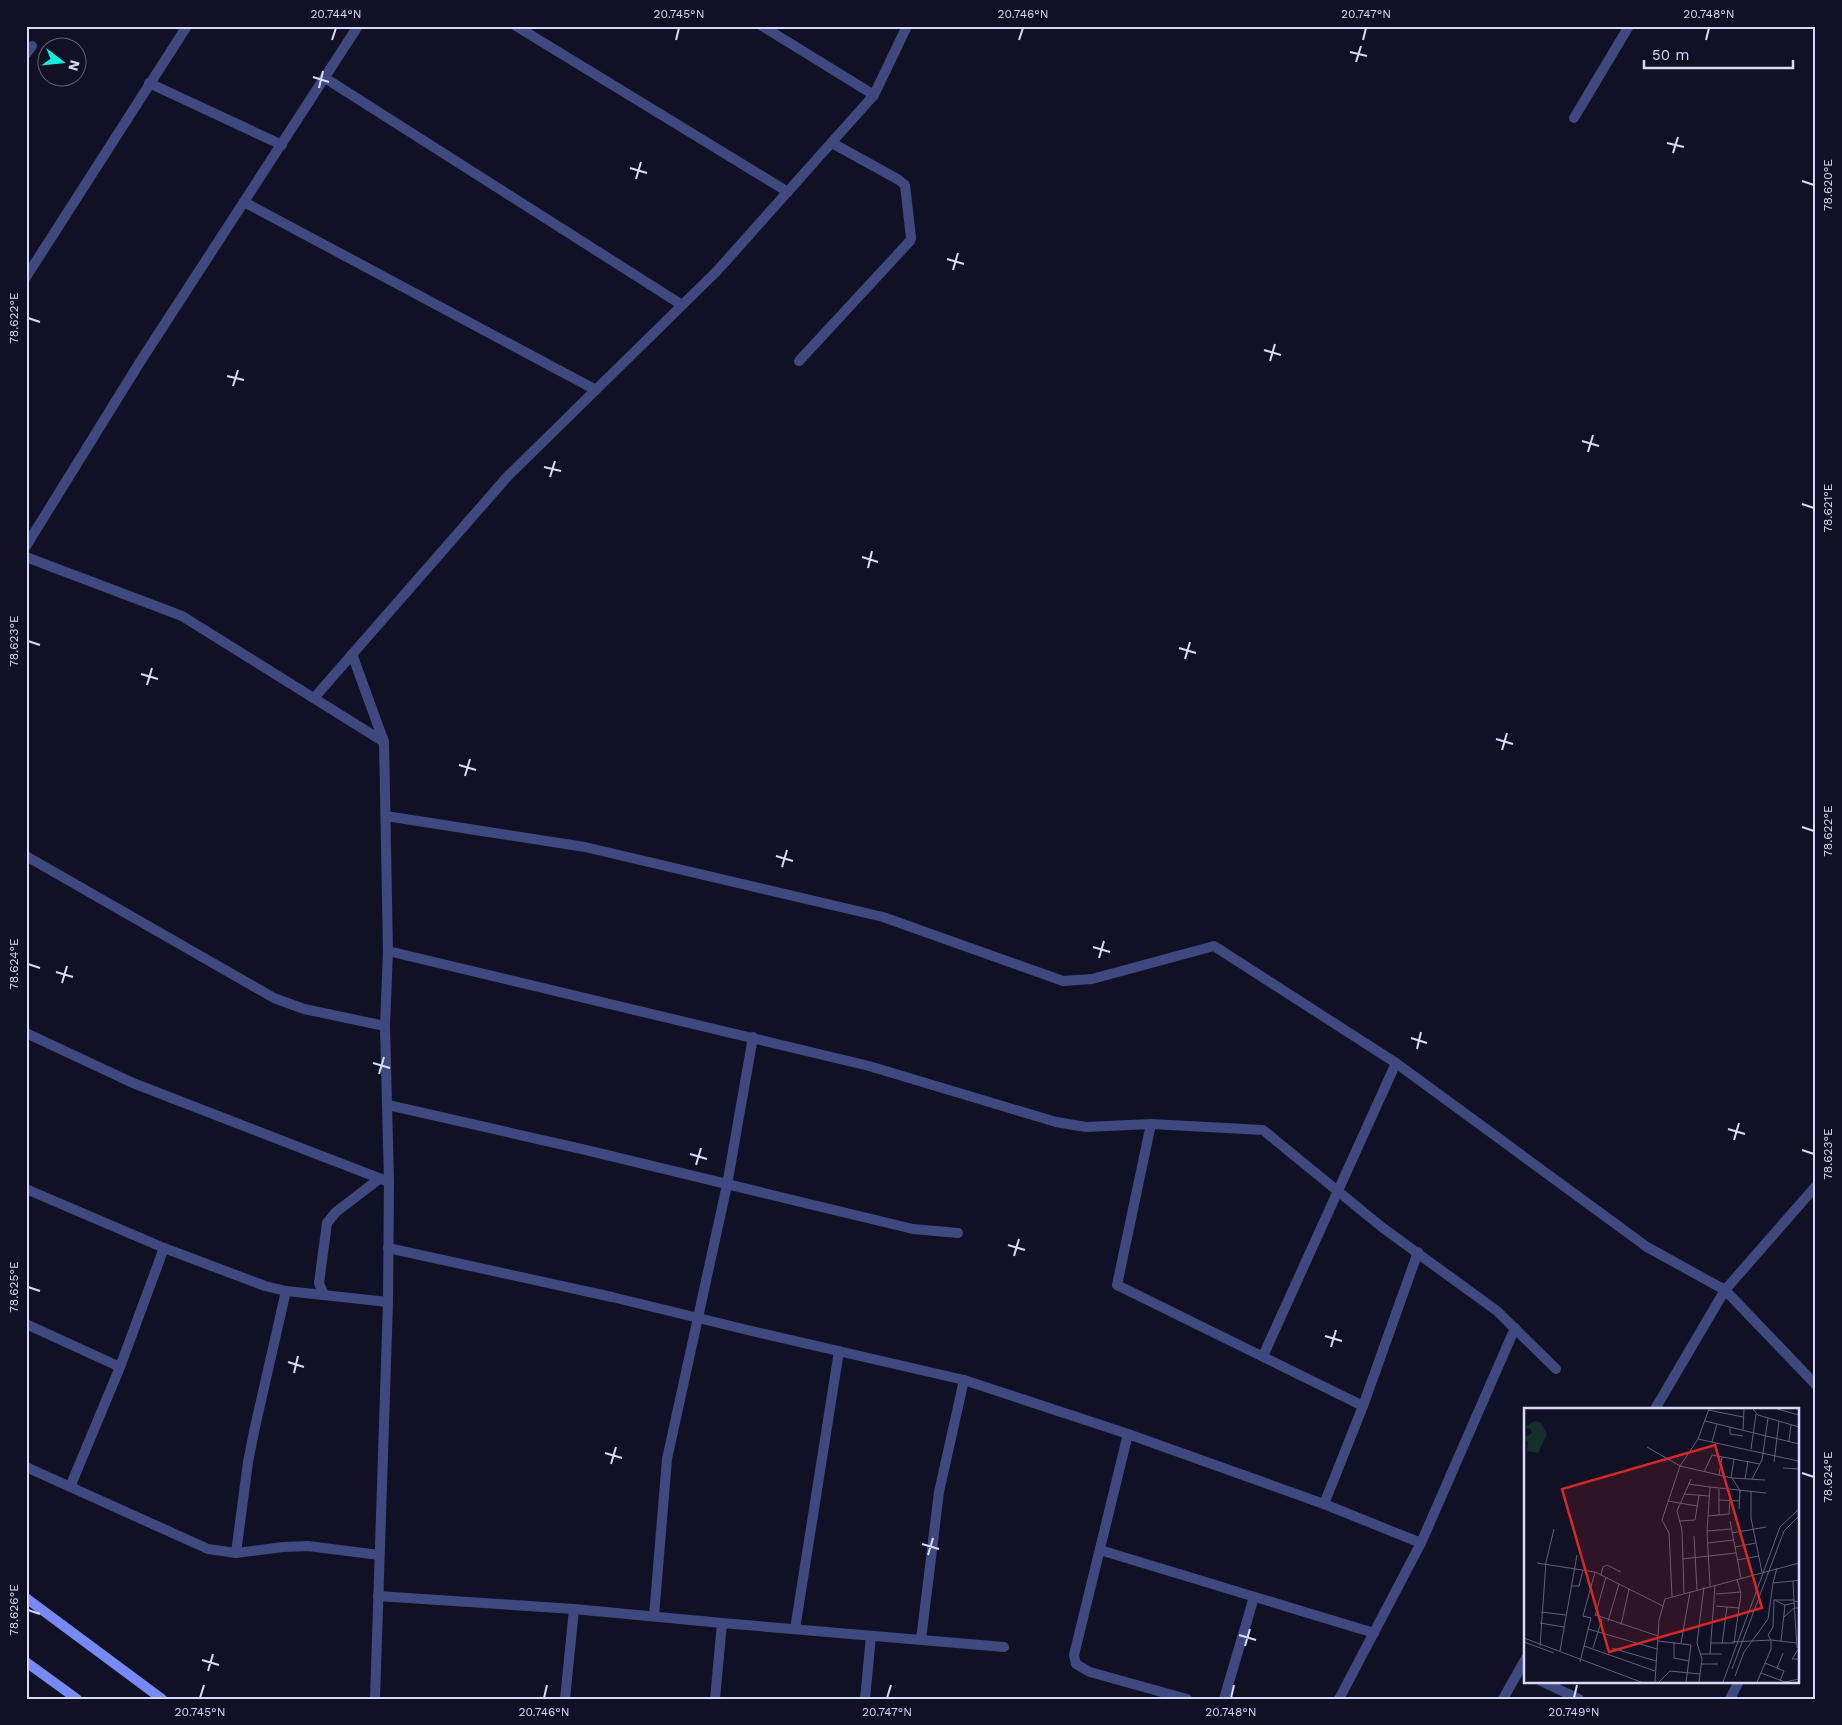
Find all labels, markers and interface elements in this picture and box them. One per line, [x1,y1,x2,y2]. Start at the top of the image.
text: 20.744°N [310,7,362,21]
text: 20.745°N [654,7,704,21]
text: 20.746°N [997,7,1049,21]
text: 20.747°N [1341,7,1391,21]
text: 20.748°N [1683,7,1735,21]
north arrow [38,38,88,88]
scale bar [1644,38,1793,70]
text: 50 m [1652,46,1689,64]
text: N [65,58,84,73]
text: 78.620°E [1821,159,1835,211]
text: 78.622°E [7,292,21,344]
text: 78.621°E [1821,483,1835,533]
text: 78.623°E [7,615,21,667]
text: 78.622°E [1821,805,1835,857]
text: 78.624°E [7,938,21,990]
text: 78.623°E [1821,1128,1835,1180]
text: 78.625°E [7,1261,21,1313]
inset map [1524,1408,1800,1682]
text: 78.624°E [1821,1451,1835,1503]
text: 78.626°E [7,1584,21,1636]
text: 20.745°N [175,1705,225,1719]
text: 20.746°N [518,1705,570,1719]
text: 20.747°N [862,1705,912,1719]
text: 20.748°N [1205,1705,1257,1719]
text: 20.749°N [1548,1705,1600,1719]

